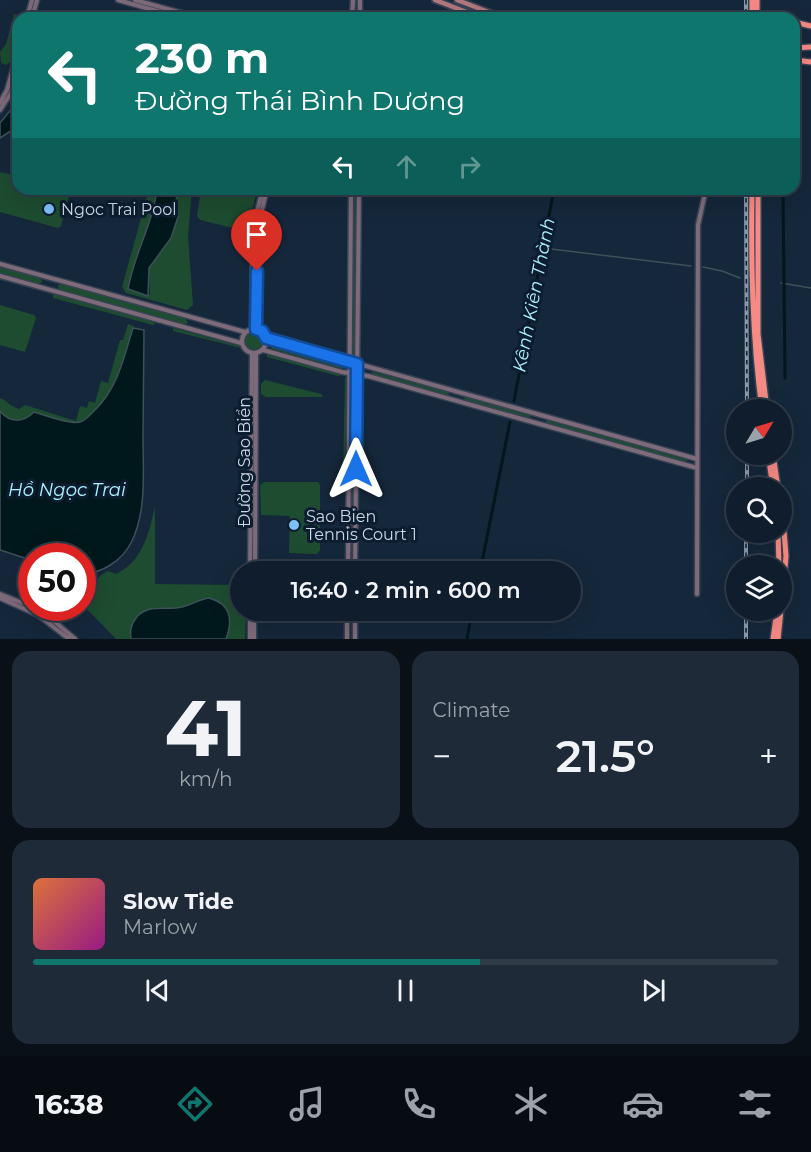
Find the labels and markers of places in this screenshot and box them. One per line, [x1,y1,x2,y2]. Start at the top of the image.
place label: Ngoc Trai Pool [61,200,177,219]
marker: Ngoc Trai Pool [42,202,56,216]
pin [231,209,282,271]
place label: Sao Bien Tennis Court 1 [306,507,417,544]
marker: Sao Bien Tennis Court 1 [287,518,301,532]

